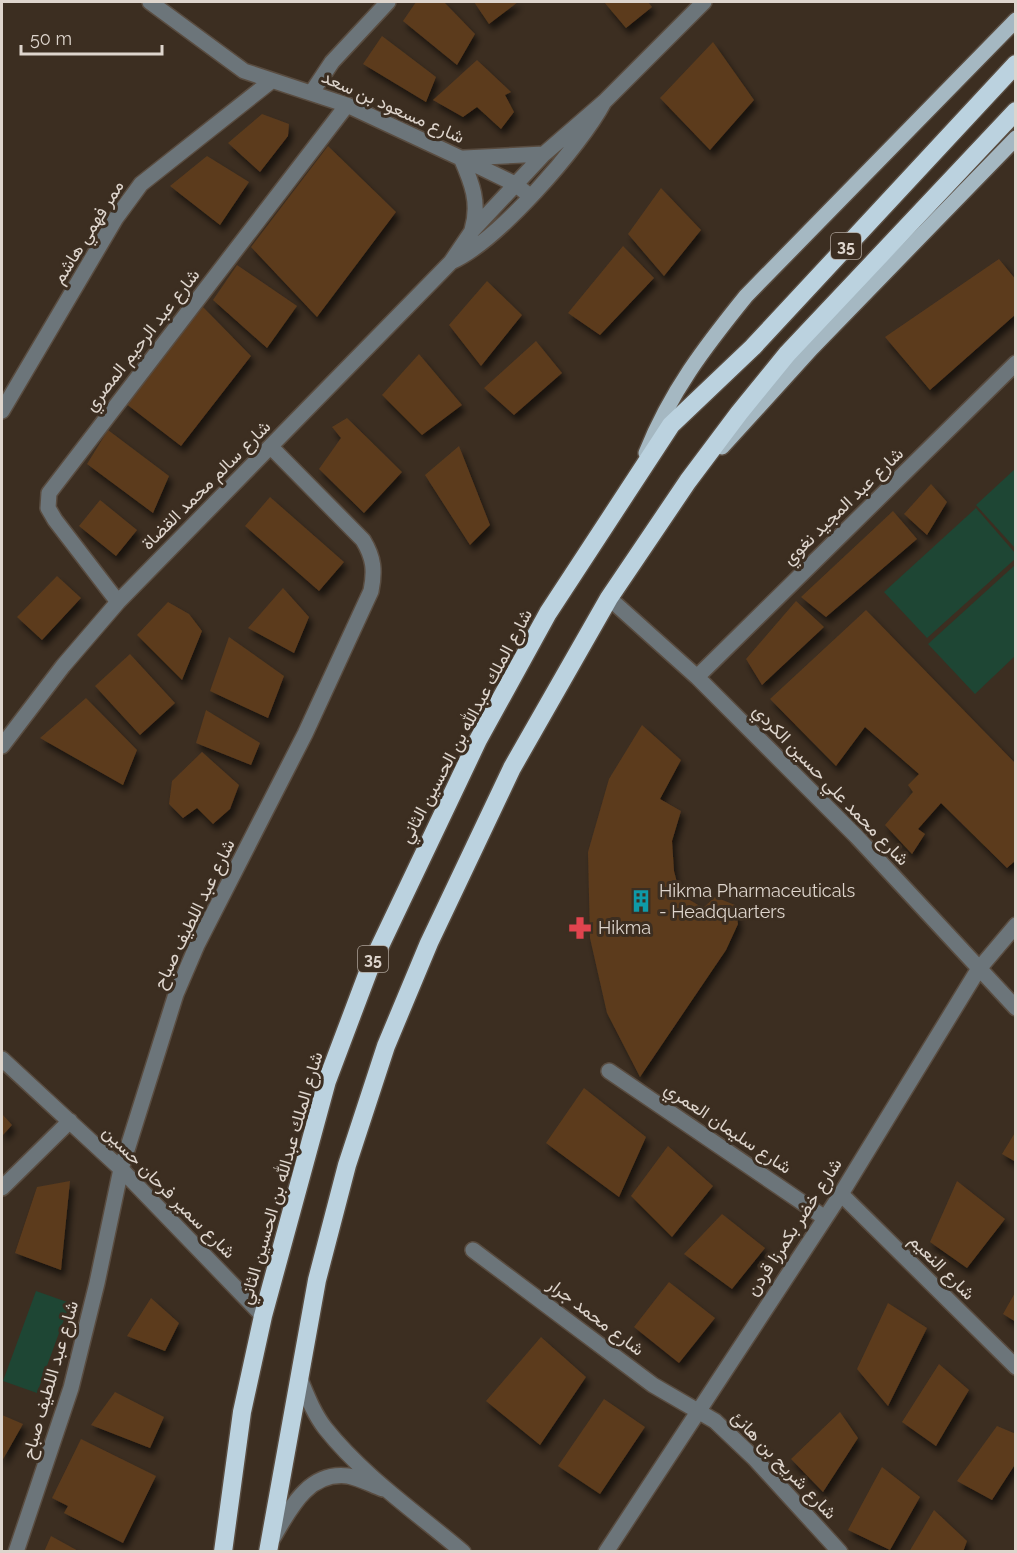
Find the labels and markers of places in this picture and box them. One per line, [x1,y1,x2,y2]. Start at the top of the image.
place label: Hikma Pharmaceuticals - Headquarters [659,880,855,922]
building icon: Hikma Pharmaceuticals - Headquarters [628,888,654,914]
pharmacy icon: Hikma [567,915,593,941]
place label: Hikma [598,917,651,938]

